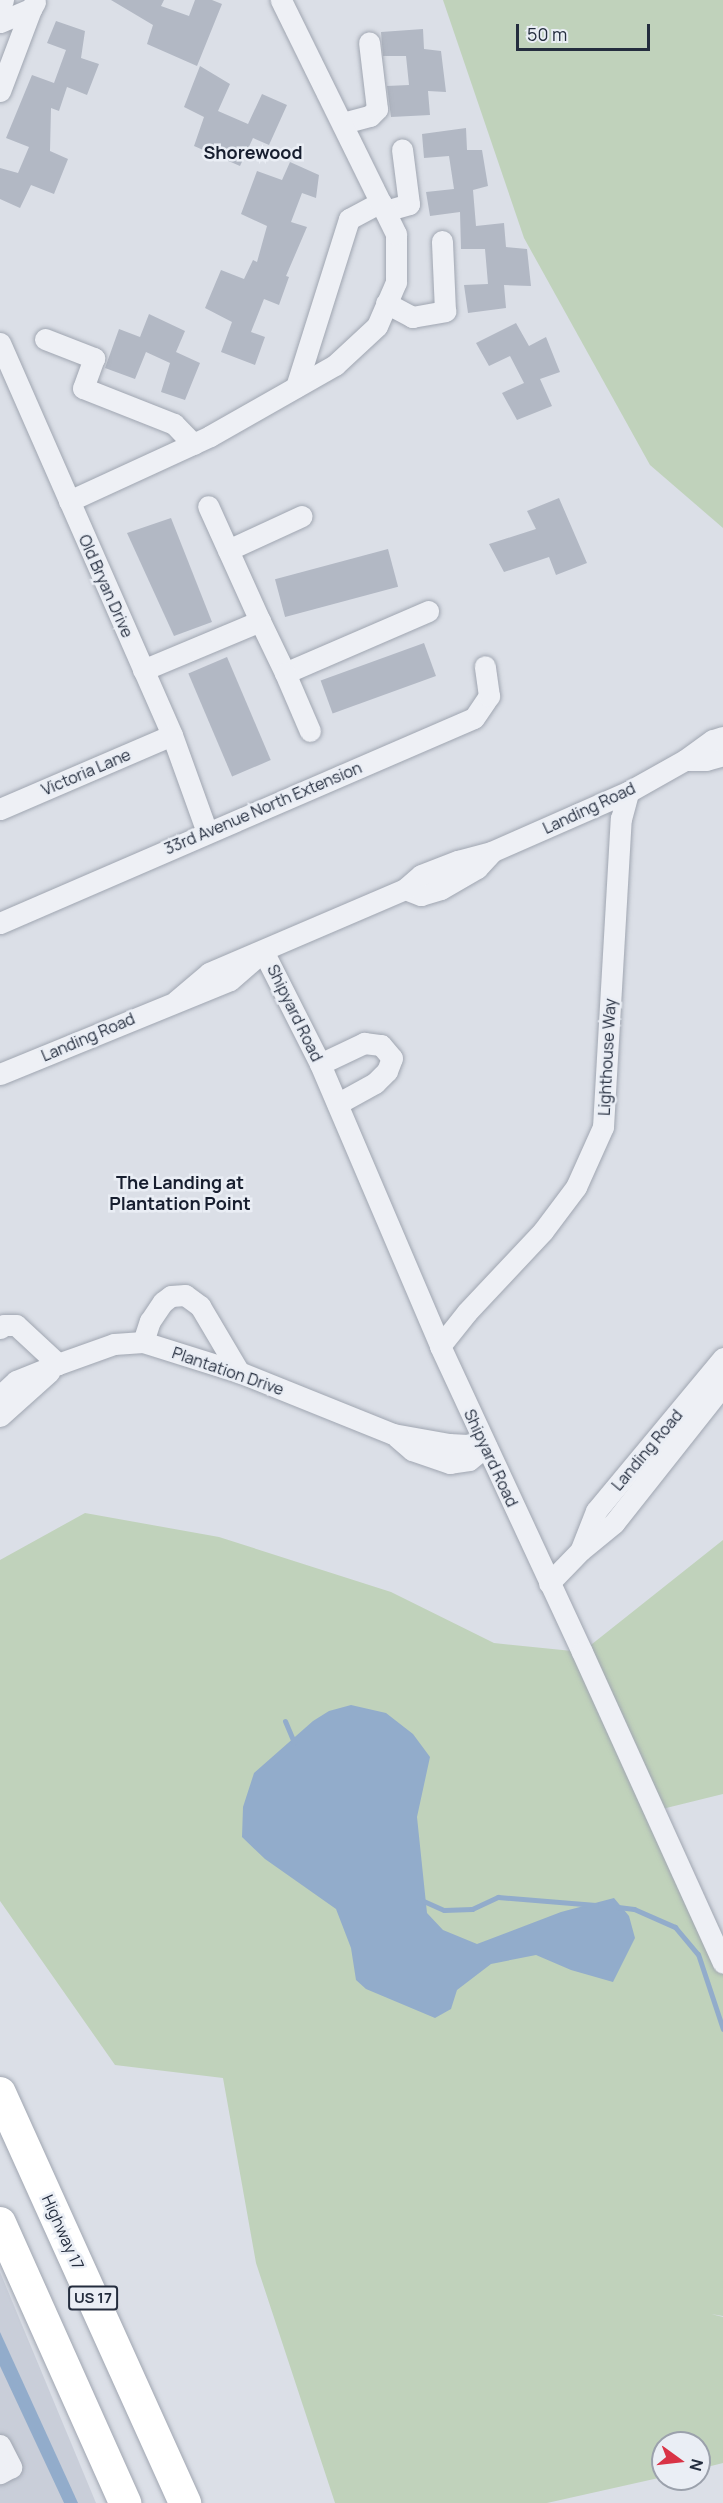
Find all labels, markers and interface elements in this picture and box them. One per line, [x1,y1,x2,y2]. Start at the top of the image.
scale bar [519,12,652,50]
text: 50 m [527,22,567,46]
district label: Shorewood [203,141,303,163]
street label: Old Bryan Drive [75,532,137,640]
street label: Victoria Lane [39,745,133,799]
street label: 33rd Avenue North Extension [161,758,365,858]
street label: Landing Road [540,778,638,838]
street label: Shipyard Road [263,961,327,1065]
street label: Lighthouse Way [594,998,620,1116]
street label: Landing Road [38,1009,138,1065]
district label: The Landing at Plantation Point [109,1172,251,1214]
street label: Plantation Drive [170,1343,286,1399]
street label: Shipyard Road [460,1406,522,1510]
street label: Landing Road [608,1406,686,1494]
street label: Highway 17 [38,2192,88,2272]
road number: US 17 [68,2286,118,2310]
north arrow [651,2431,711,2491]
text: N [684,2457,709,2474]

